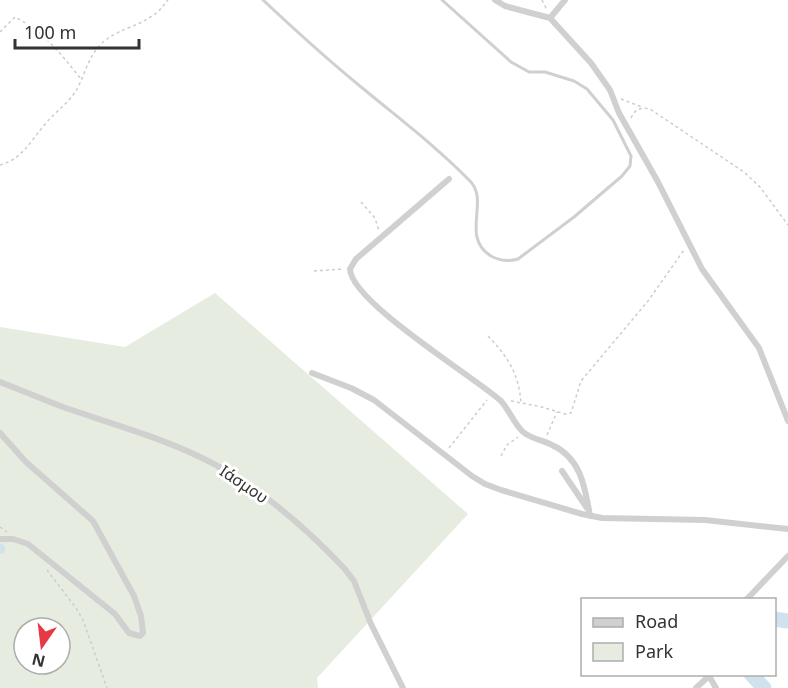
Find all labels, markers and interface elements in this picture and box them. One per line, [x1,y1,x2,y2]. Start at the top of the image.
scale bar [15,12,140,50]
text: 100 m [24,20,76,44]
street label: Ιάσμου [215,460,273,508]
legend [581,598,776,676]
text: Road [635,609,678,633]
north arrow [12,616,72,676]
text: Park [635,639,673,663]
text: N [29,648,47,673]

